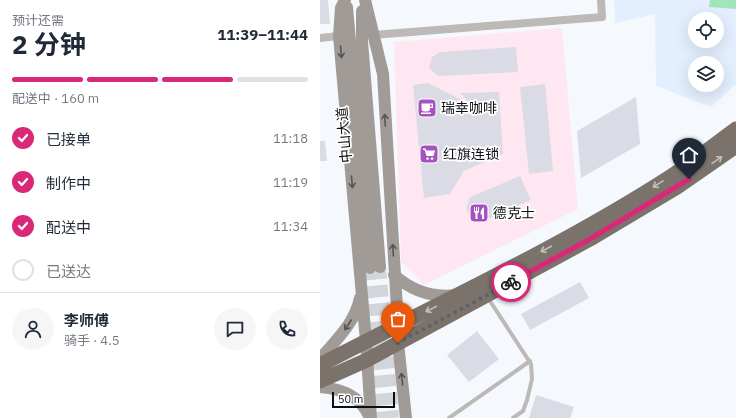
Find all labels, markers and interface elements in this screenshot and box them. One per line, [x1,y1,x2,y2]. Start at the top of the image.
text: 预计还需 [12,12,64,29]
map controls [688,12,724,92]
button: locate [688,12,724,48]
text: 11:39–11:44 [217,25,308,44]
text: 2 分钟 [12,27,86,61]
one-way arrow [337,45,344,58]
button: layers [688,56,724,92]
text: 配送中 · 160 m [12,90,99,107]
cafe icon: 瑞幸咖啡 [416,97,438,119]
place label: 瑞幸咖啡 [441,99,497,117]
street label: 中山大道 [333,106,355,164]
one-way arrow [382,114,389,127]
icon: check [12,127,34,149]
text: 已接单 [46,130,91,149]
text: 11:18 [273,130,308,147]
pin [672,138,706,179]
supermarket icon: 红旗连锁 [418,143,440,165]
icon: home [678,144,700,166]
place label: 红旗连锁 [443,145,499,163]
one-way arrow [711,155,722,164]
icon: check [12,171,34,193]
text: 制作中 [46,174,91,193]
text: 11:19 [273,174,308,191]
one-way arrow [348,175,356,188]
one-way arrow [653,180,664,188]
restaurant icon: 德克士 [468,202,490,224]
place label: 德克士 [493,204,535,222]
icon: check [12,215,34,237]
text: 配送中 [46,218,91,237]
text: 11:34 [273,218,308,235]
one-way arrow [389,244,397,257]
one-way arrow [540,246,552,253]
text: 已送达 [46,262,91,281]
courier [491,262,531,302]
icon: bike [500,271,522,293]
pin [381,302,415,343]
one-way arrow [425,306,437,313]
button: person [12,308,54,350]
button: chat [214,308,256,350]
button: phone [266,308,308,350]
icon: bag [387,308,409,330]
text: 李师傅 [64,311,109,330]
one-way arrow [344,319,352,331]
text: 骑手 · 4.5 [64,332,120,349]
one-way arrow [398,373,406,386]
scale bar [332,390,395,409]
text: 50 m [338,392,363,406]

